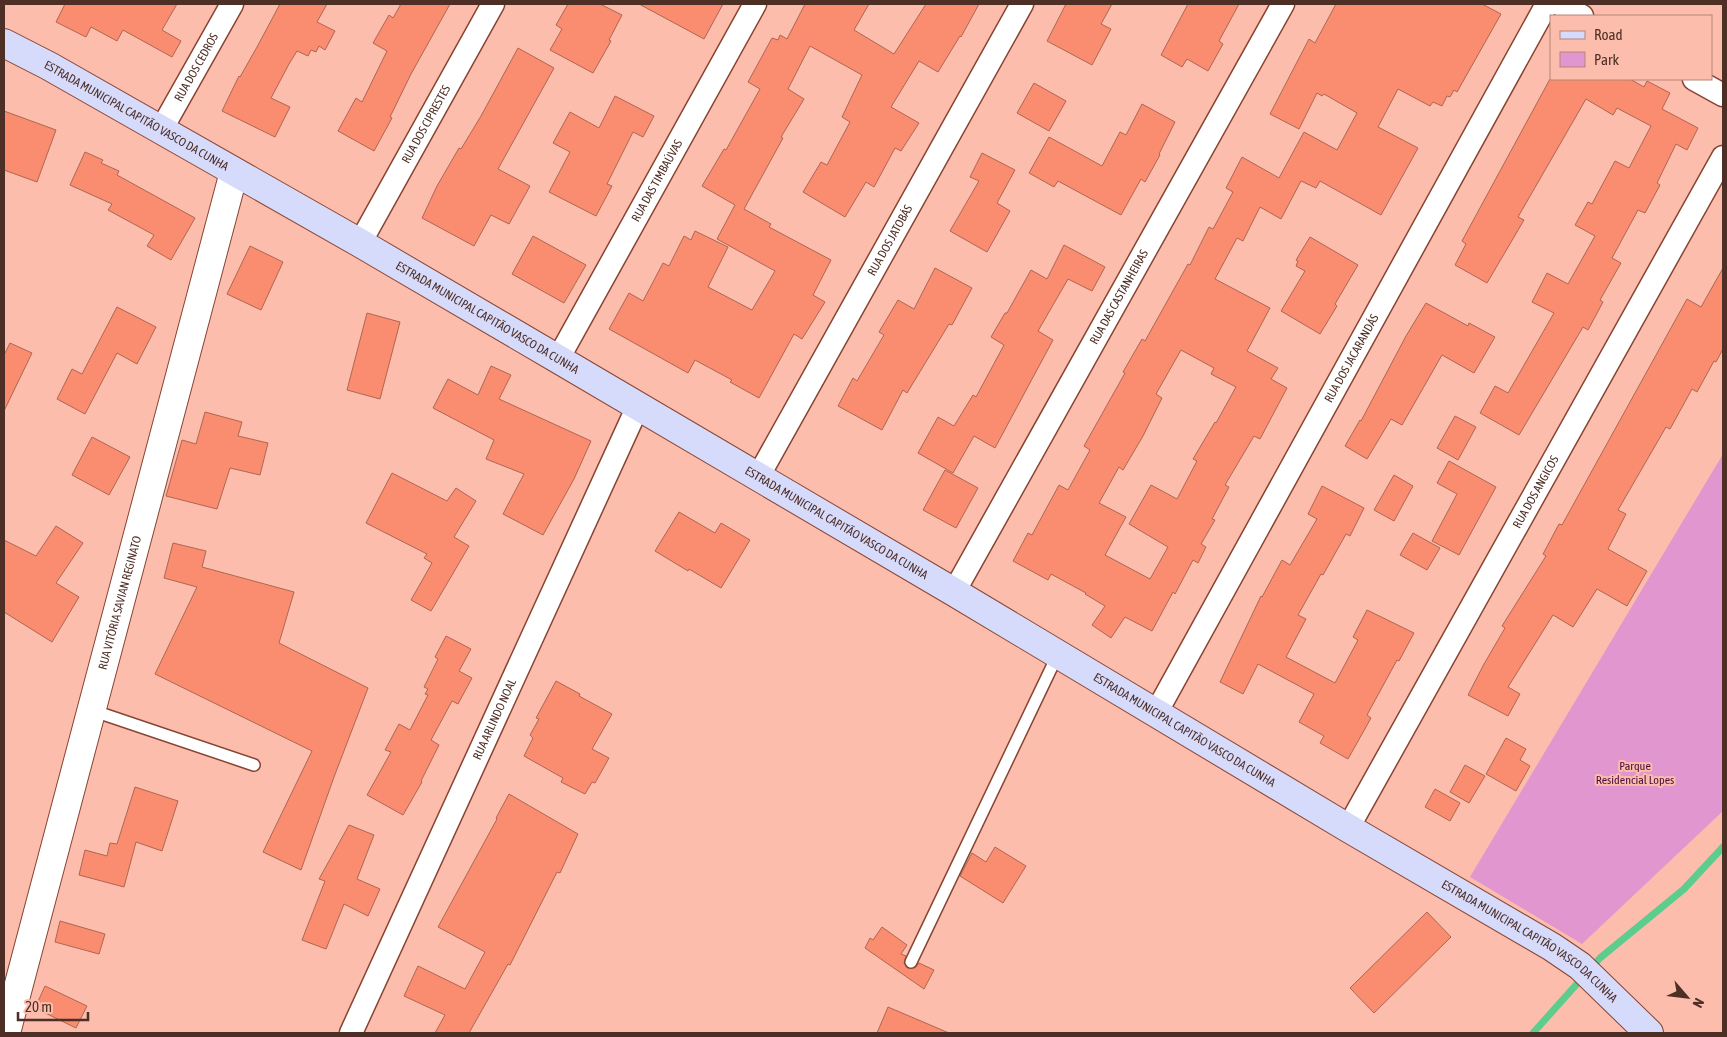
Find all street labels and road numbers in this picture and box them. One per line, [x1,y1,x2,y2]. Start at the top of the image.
street label: RUA DOS CEDROS [172,31,221,104]
street label: ESTRADA MUNICIPAL CAPITÃO VASCO DA CUNHA [42,58,231,174]
street label: RUA DOS CIPRESTES [399,83,453,166]
street label: RUA DAS TIMBAÚVAS [629,137,685,224]
street label: RUA DOS JATOBÁS [865,202,915,278]
street label: RUA DAS CASTANHEIRAS [1087,247,1151,347]
street label: ESTRADA MUNICIPAL CAPITÃO VASCO DA CUNHA [393,259,582,377]
street label: RUA DOS JACARANDÁS [1322,312,1382,405]
street label: RUA DOS ANGICOS [1510,453,1562,531]
street label: ESTRADA MUNICIPAL CAPITÃO VASCO DA CUNHA [743,464,931,582]
street label: RUA VITÓRIA SAVIAN REGINATO [96,534,144,671]
street label: ESTRADA MUNICIPAL CAPITÃO VASCO DA CUNHA [1091,670,1278,790]
street label: RUA ARLINDO NOAL [470,676,519,762]
street label: ESTRADA MUNICIPAL CAPITÃO VASCO DA CUNHA [1439,877,1620,1005]

